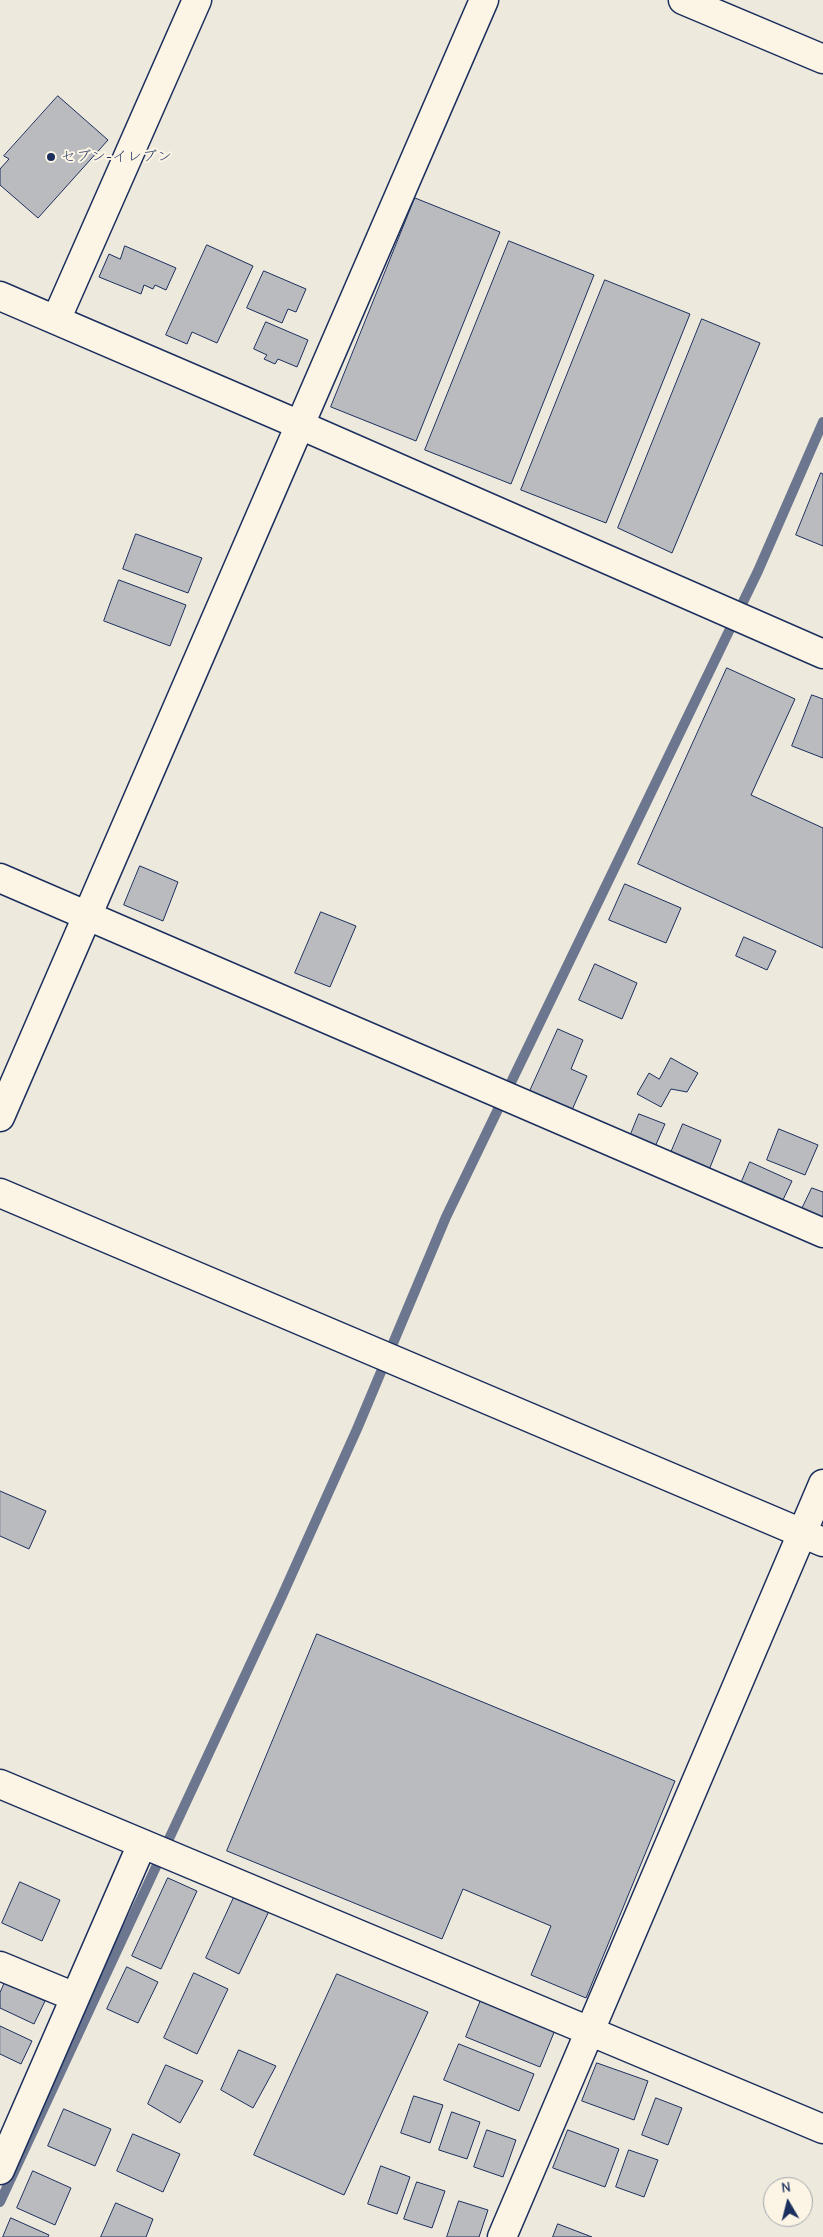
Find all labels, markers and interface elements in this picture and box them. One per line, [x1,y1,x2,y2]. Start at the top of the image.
place label: セブン-イレブン [61,148,172,166]
marker: セブン-イレブン [45,151,57,163]
north arrow [763,2177,813,2227]
text: N [780,2179,792,2197]

